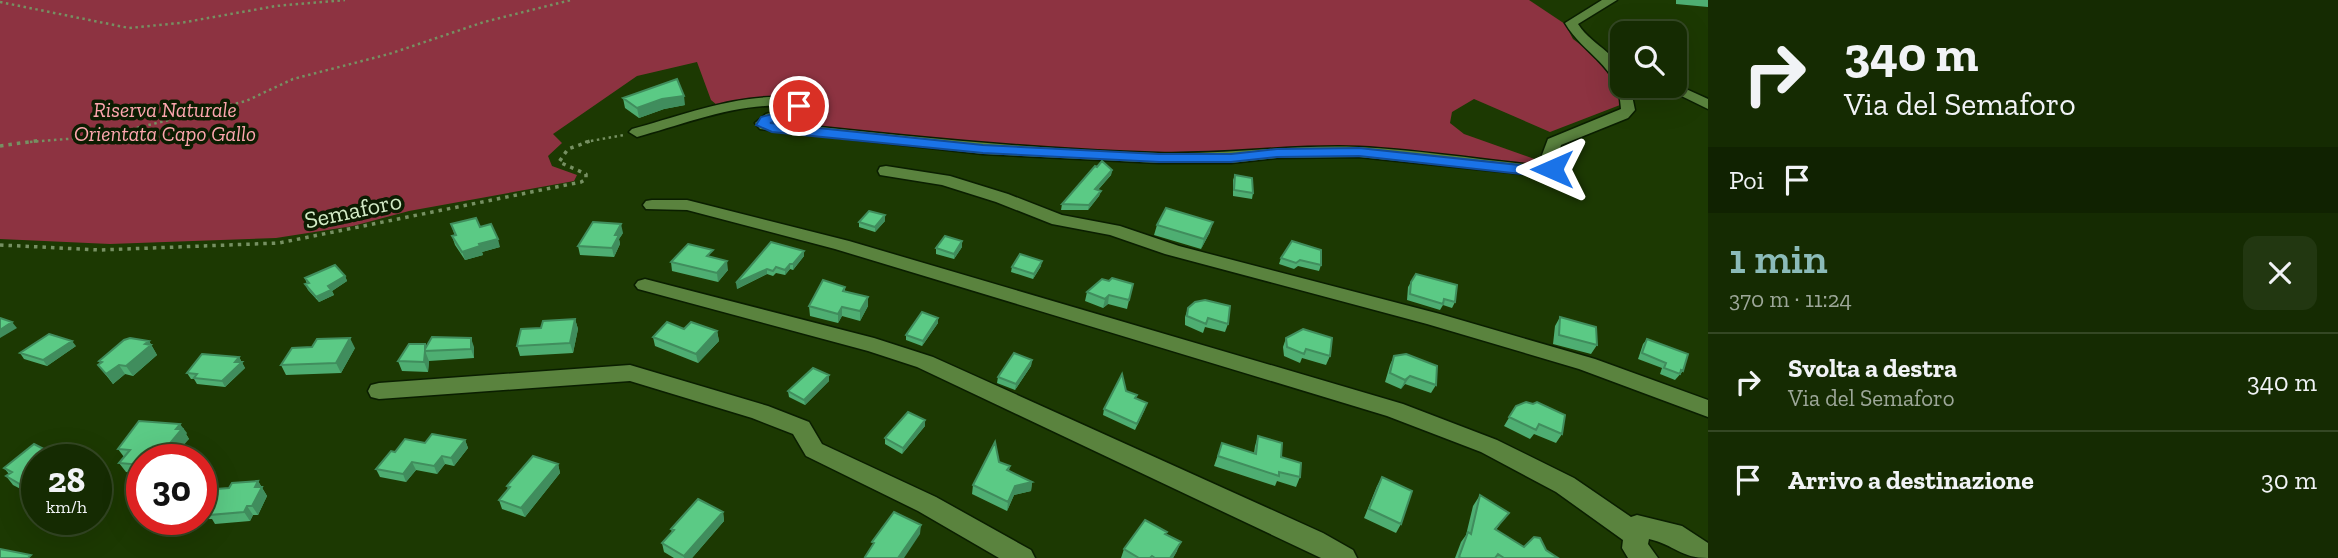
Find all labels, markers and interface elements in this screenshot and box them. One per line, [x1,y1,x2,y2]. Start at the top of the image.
map controls [1610,21,1687,98]
button: search [1610,21,1687,98]
text: 340 m [1844,25,1978,84]
icon: right [1729,28,1820,119]
pin [769,76,829,136]
text: Via del Semaforo [1844,85,2076,123]
icon: arrive [780,87,818,125]
park label: Riserva Naturale Orientata Capo Gallo [74,97,256,146]
position arrow [1515,132,1589,206]
icon: arrive [1778,161,1816,199]
text: Poi [1729,164,1764,196]
street label: Semaforo [302,186,404,234]
text: 1 min [1729,233,1828,284]
button: close [2243,236,2317,310]
text: 370 m · 11:24 [1729,285,1852,313]
text: Svolta a destra [1788,352,1957,384]
icon: right [1729,363,1767,401]
text: 340 m [2247,366,2317,398]
text: Via del Semaforo [1788,384,1954,412]
speed limit sign: 30 [126,444,217,535]
text: 28 [48,459,85,501]
icon: arrive [1729,461,1767,499]
text: Arrivo a destinazione [1788,464,2034,496]
text: 30 m [2261,464,2317,496]
text: km/h [46,496,87,518]

